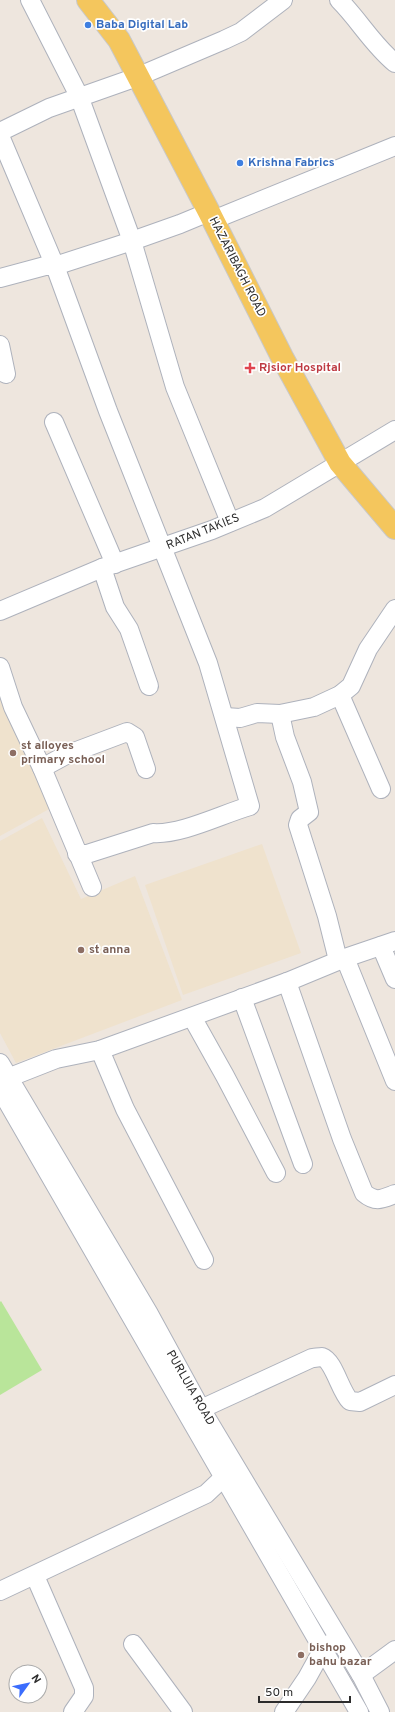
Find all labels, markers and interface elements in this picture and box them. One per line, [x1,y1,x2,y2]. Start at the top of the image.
place label: Baba Digital Lab [96,17,188,33]
marker: Baba Digital Lab [83,20,93,30]
place label: Krishna Fabrics [248,155,335,171]
marker: Krishna Fabrics [235,158,245,168]
street label: HAZARIBAGH ROAD [205,214,269,320]
place label: Rjsior Hospital [259,360,341,376]
marker: Rjsior Hospital [244,362,256,374]
street label: RATAN TAKIES [164,510,242,554]
place label: st alloyes primary school [21,738,105,768]
marker: st alloyes primary school [8,748,18,758]
place label: st anna [89,942,130,958]
marker: st anna [76,945,86,955]
street label: PURLUIA ROAD [162,1347,218,1429]
place label: bishop bahu bazar [309,1640,372,1670]
marker: bishop bahu bazar [296,1650,306,1660]
north arrow [8,1664,48,1704]
text: N [28,1672,44,1686]
scale bar [259,1678,350,1704]
text: 50 m [265,1685,293,1701]

